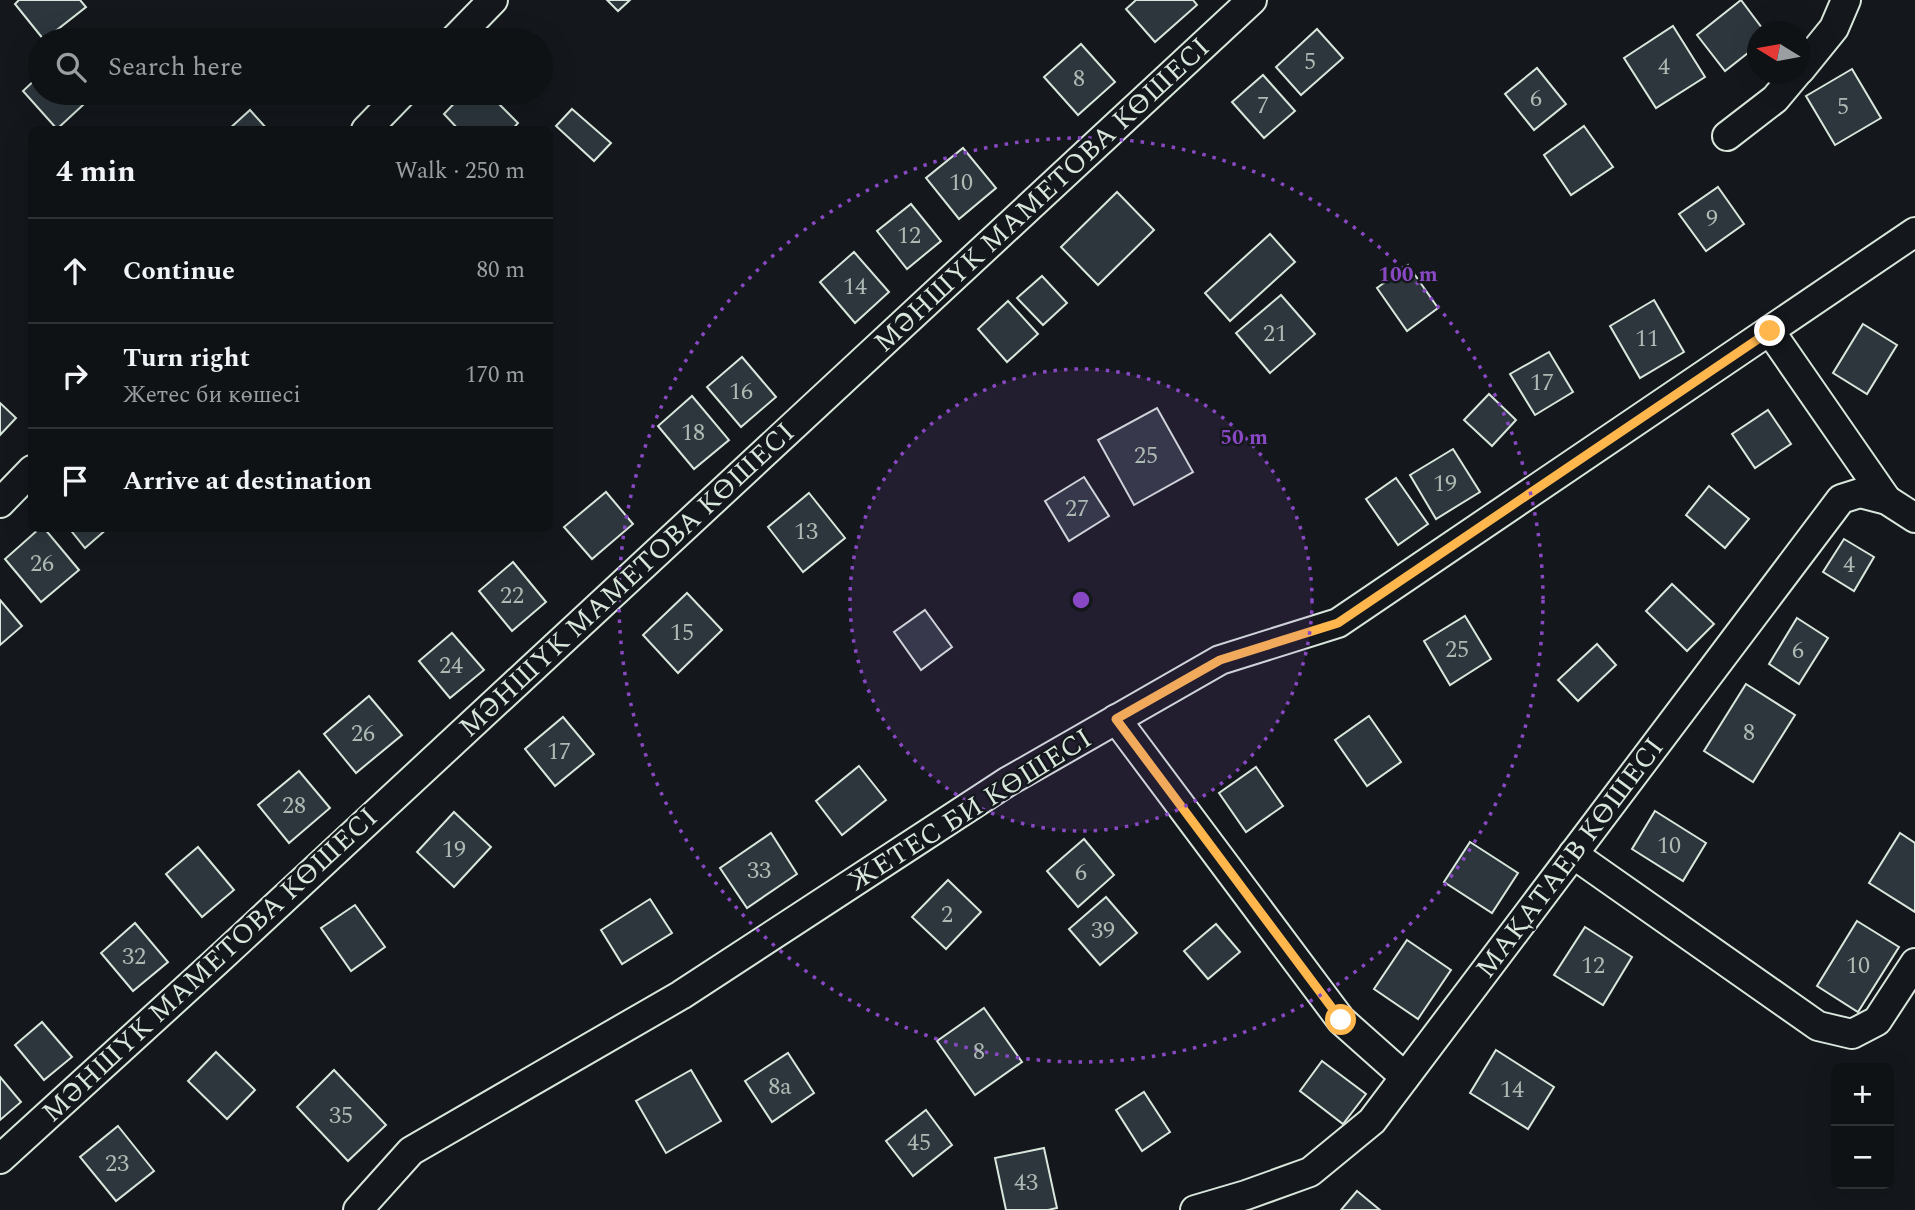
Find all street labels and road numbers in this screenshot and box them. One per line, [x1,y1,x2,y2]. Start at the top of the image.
street label: МӘНШҮК МАМЕТОВА КӨШЕСІ [864,27,1220,363]
street label: МӘНШҮК МАМЕТОВА КӨШЕСІ [449,412,805,748]
street label: ЖЕТЕС БИ КӨШЕСІ [840,717,1100,903]
street label: МАҚАТАЕВ КӨШЕСІ [1465,728,1675,988]
street label: МӘНШҮК МАМЕТОВА КӨШЕСІ [32,797,388,1133]

